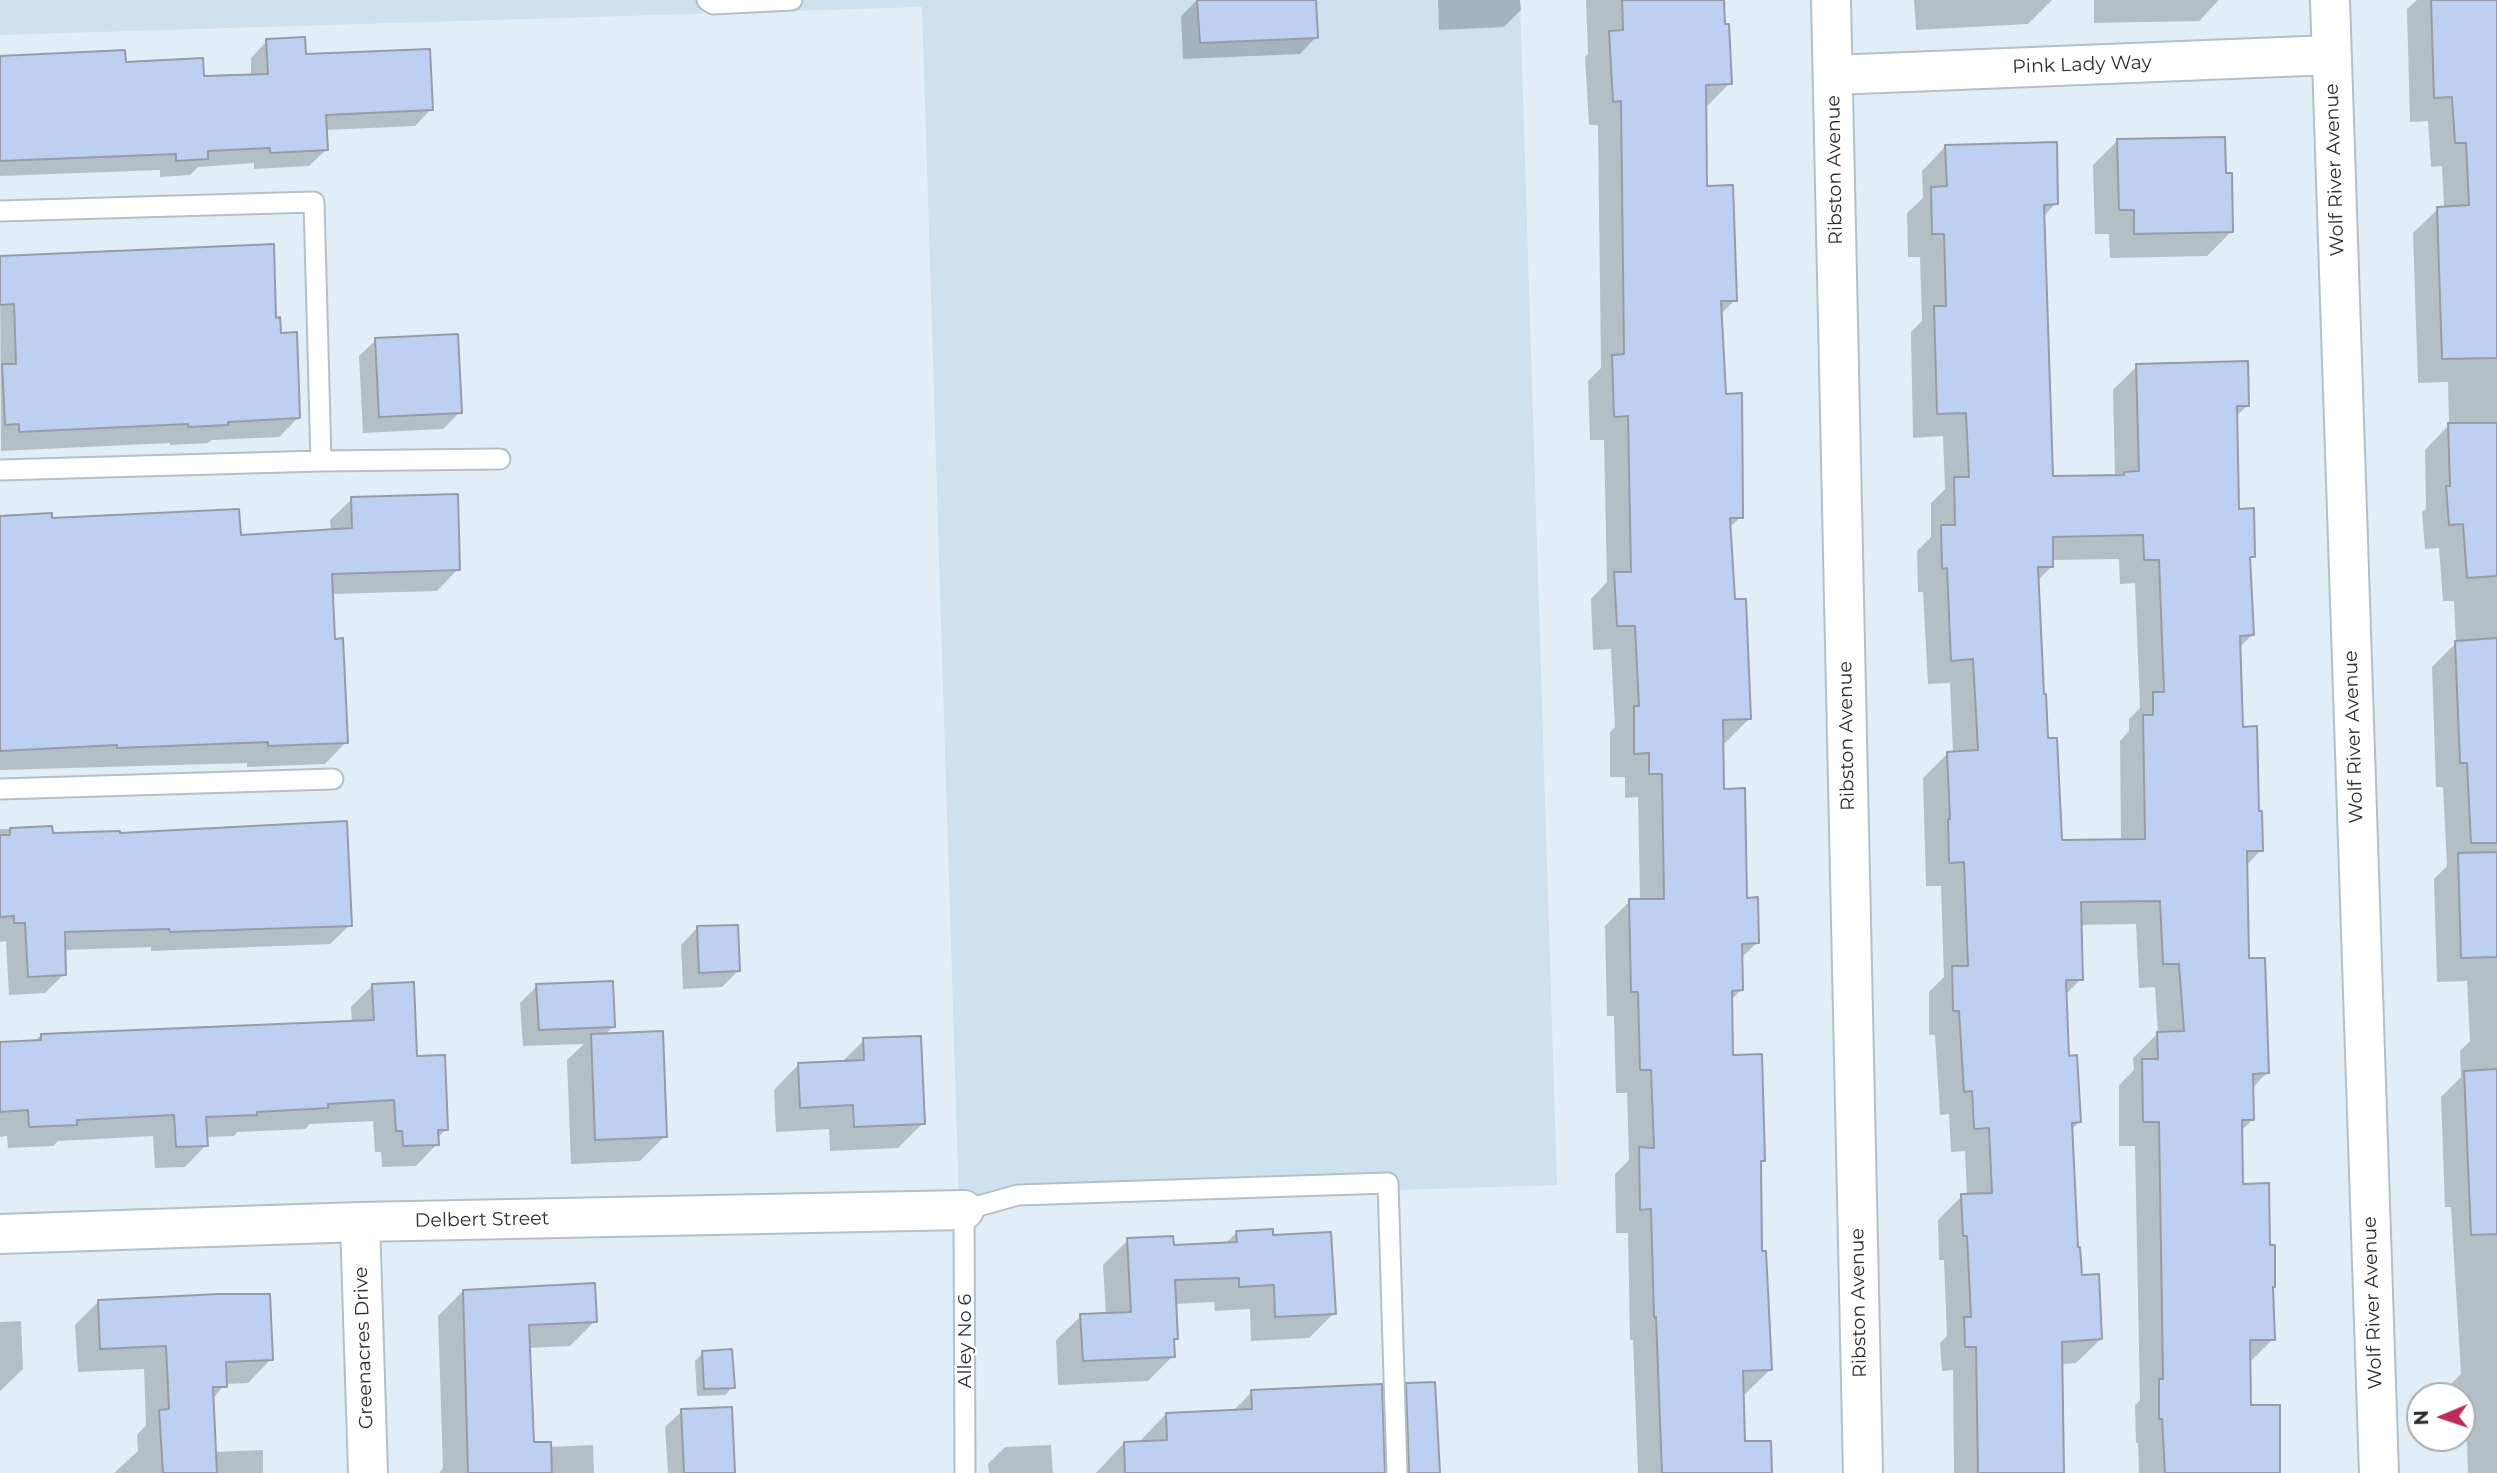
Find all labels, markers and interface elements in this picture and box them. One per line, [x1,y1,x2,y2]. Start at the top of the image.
street label: Pink Lady Way [2012,51,2152,79]
street label: Wolf River Avenue [2321,83,2349,257]
street label: Ribston Avenue [1822,95,1848,245]
street label: Wolf River Avenue [2340,650,2368,824]
street label: Ribston Avenue [1834,661,1860,811]
street label: Delbert Street [414,1207,550,1233]
street label: Wolf River Avenue [2359,1216,2387,1390]
street label: Ribston Avenue [1846,1228,1872,1378]
street label: Greenacres Drive [350,1266,378,1430]
street label: Alley No 6 [954,1294,976,1388]
north arrow [2406,1382,2476,1452]
text: N [2410,1410,2433,1426]

